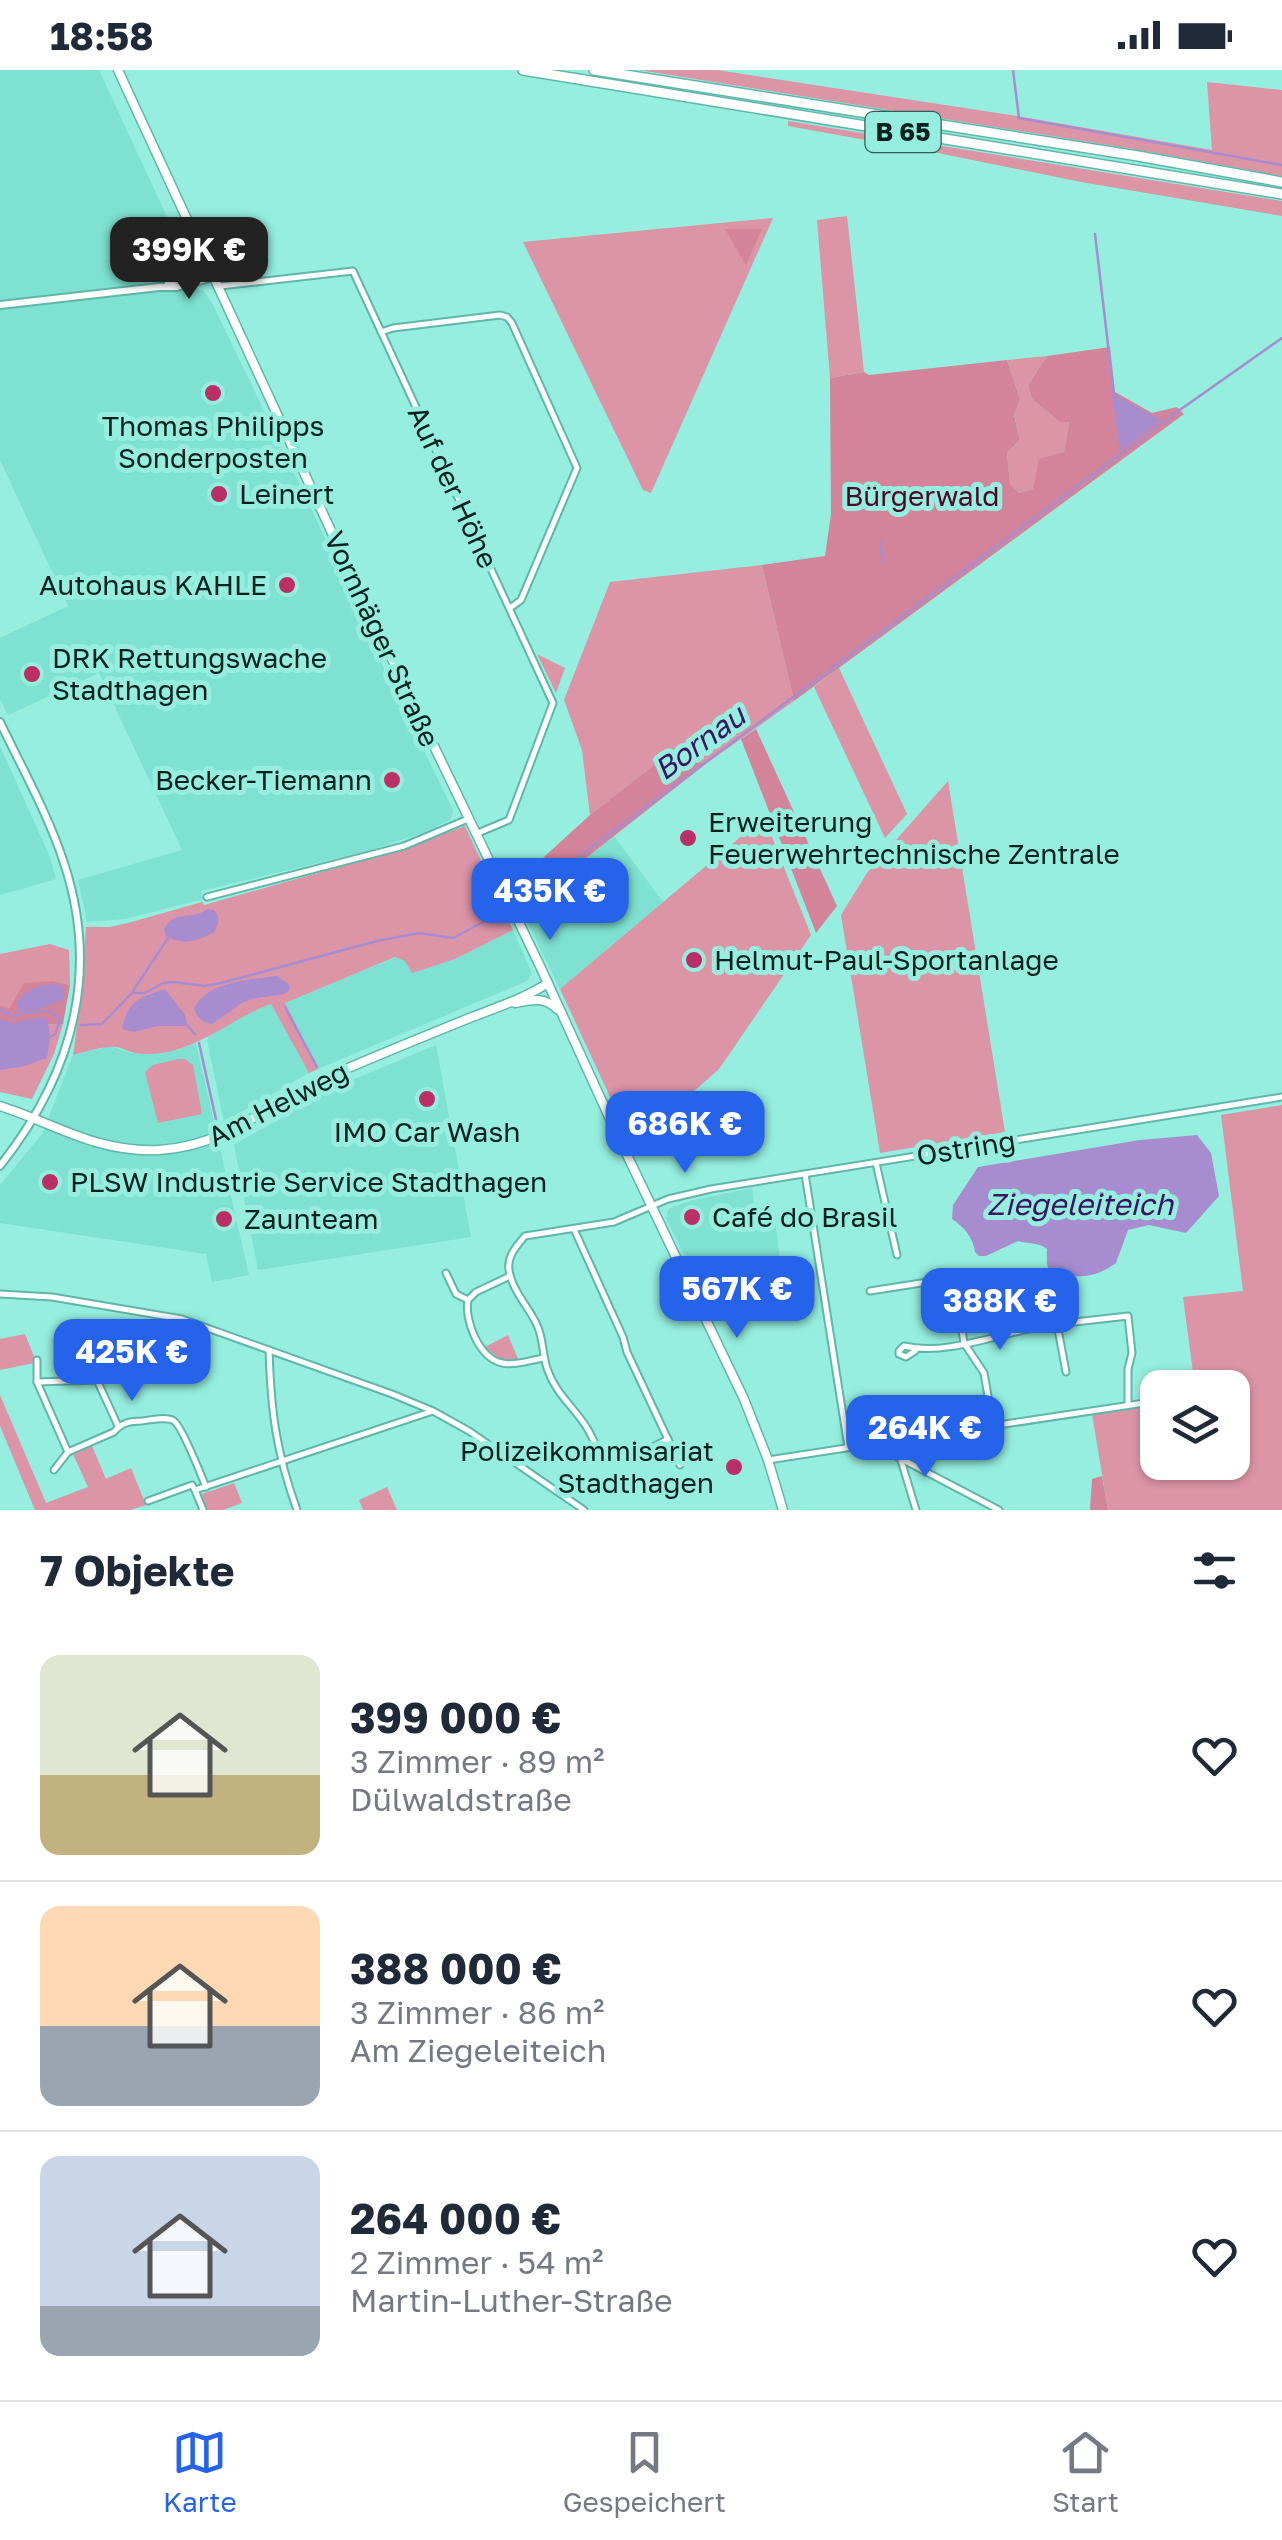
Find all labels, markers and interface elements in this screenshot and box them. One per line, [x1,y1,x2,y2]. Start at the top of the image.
text: 18:58 [50,13,154,58]
road number: B 65 [866,112,940,152]
pin: 399K € [108,217,270,302]
text: 399K € [132,230,246,268]
marker: Thomas Philipps Sonderposten [202,382,224,404]
street label: Auf der Höhe [401,400,505,573]
place label: Thomas Philipps Sonderposten [102,409,324,474]
place label: Leinert [239,477,335,510]
park label: Bürgerwald [844,479,1000,512]
marker: Leinert [208,483,230,505]
street label: Vornhäger Straße [318,526,447,752]
place label: Autohaus KAHLE [39,568,267,601]
marker: Autohaus KAHLE [276,574,298,596]
place label: DRK Rettungswache Stadthagen [52,641,327,706]
marker: DRK Rettungswache Stadthagen [21,663,43,685]
water label: Bornau [647,696,753,787]
place label: Becker-Tiemann [155,763,372,796]
marker: Becker-Tiemann [381,769,403,791]
place label: Erweiterung Feuerwehrtechnische Zentrale [708,805,1120,870]
marker: Erweiterung Feuerwehrtechnische Zentrale [677,827,699,849]
pin: 435K € [469,858,631,943]
text: 435K € [494,871,606,909]
place label: Helmut-Paul-Sportanlage [714,943,1059,976]
marker: Helmut-Paul-Sportanlage [683,949,705,971]
street label: Am Helweg [202,1054,353,1153]
marker: IMO Car Wash [416,1088,438,1110]
pin: 686K € [604,1091,766,1176]
text: 686K € [628,1104,742,1142]
place label: IMO Car Wash [333,1115,521,1148]
street label: Ostring [914,1123,1018,1172]
place label: PLSW Industrie Service Stadthagen [70,1165,547,1198]
marker: PLSW Industrie Service Stadthagen [39,1171,61,1193]
water label: Ziegeleiteich [987,1186,1175,1222]
place label: Café do Brasil [712,1200,898,1233]
place label: Zaunteam [244,1202,379,1235]
marker: Café do Brasil [681,1206,703,1228]
marker: Zaunteam [213,1208,235,1230]
pin: 567K € [656,1256,818,1341]
pin: 388K € [919,1268,1081,1353]
text: 567K € [681,1269,793,1307]
text: 388K € [943,1281,1057,1319]
pin: 425K € [51,1319,213,1404]
text: 425K € [76,1332,188,1370]
map controls [1140,1370,1250,1480]
button: layers [1140,1370,1250,1480]
pin: 264K € [844,1395,1006,1480]
text: 264K € [868,1408,982,1446]
place label: Polizeikommisariat Stadthagen [460,1434,714,1499]
marker: Polizeikommisariat Stadthagen [723,1456,745,1478]
icon: filters [1187,1543,1242,1598]
text: 7 Objekte [40,1545,234,1595]
text: 399 000 € [350,1692,561,1742]
icon: home [120,1695,240,1815]
icon: heart [1187,1728,1242,1783]
text: 3 Zimmer · 89 m² [350,1742,605,1780]
text: Dülwaldstraße [350,1780,572,1818]
text: 388 000 € [350,1943,562,1993]
icon: home [120,1946,240,2066]
icon: heart [1187,1979,1242,2034]
text: 3 Zimmer · 86 m² [350,1993,605,2031]
text: Am Ziegeleiteich [350,2031,606,2069]
text: 264 000 € [350,2193,561,2243]
icon: home [120,2196,240,2316]
icon: heart [1187,2229,1242,2284]
text: 2 Zimmer · 54 m² [350,2243,604,2281]
text: Martin-Luther-Straße [350,2281,673,2319]
tab: Karte [163,2425,237,2518]
tab: Gespeichert [563,2425,726,2518]
tab: Start [1052,2425,1119,2518]

